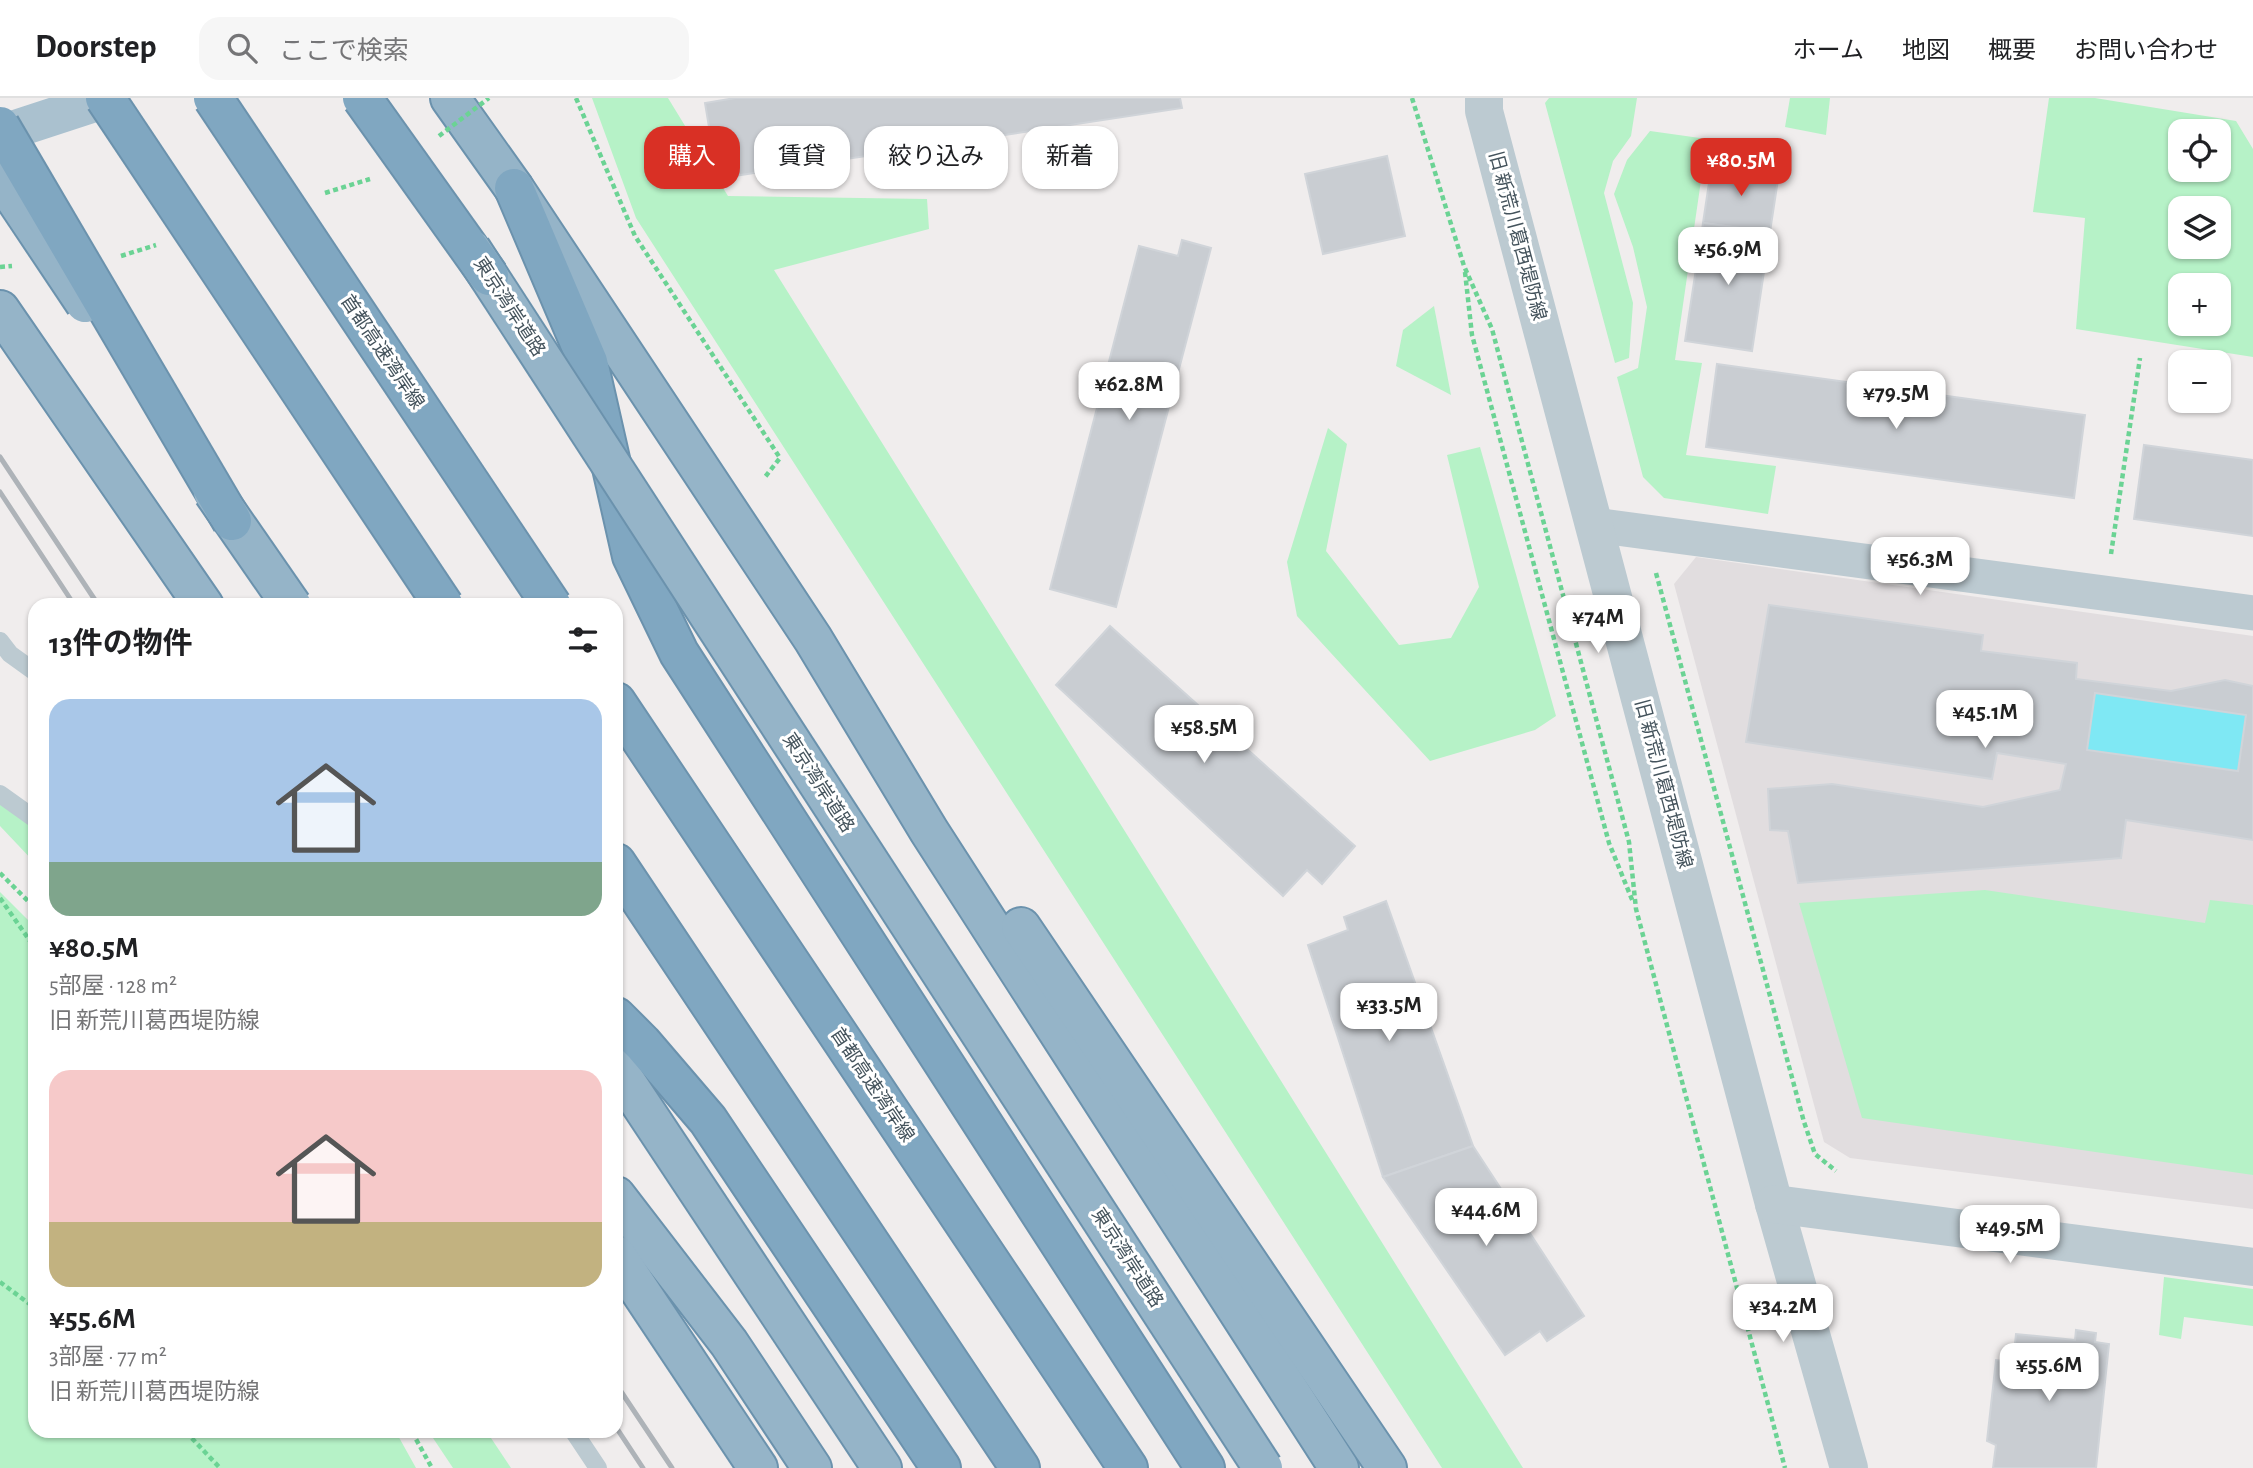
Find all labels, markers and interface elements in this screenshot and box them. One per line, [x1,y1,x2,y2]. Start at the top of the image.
search box [199,17,689,80]
icon: search [223,29,261,67]
text: Doorstep [35,31,157,64]
text: ここで検索 [279,38,409,64]
text: ホーム [1793,39,1864,63]
text: 地図 [1902,39,1950,63]
text: 概要 [1988,39,2036,63]
text: お問い合わせ [2074,39,2218,63]
map controls [2168,119,2231,413]
button: locate [2168,119,2231,182]
chip: 購入 [644,126,740,189]
chip: 賃貸 [754,126,850,189]
chip: 絞り込み [864,126,1008,189]
chip: 新着 [1022,126,1118,189]
pin: ¥80.5M [1684,139,1798,198]
street label: 旧 新荒川葛西堤防線 [1485,149,1550,323]
text: ¥80.5M [1707,149,1775,172]
button: layers [2168,196,2231,259]
pin: ¥56.9M [1671,228,1785,287]
text: ¥56.9M [1694,238,1762,261]
street label: 東京湾岸道路 [470,253,549,360]
button: + [2168,273,2231,336]
street label: 首都高速湾岸線 [337,290,429,412]
button: − [2168,350,2231,413]
pin: ¥62.8M [1072,362,1186,422]
pin: ¥79.5M [1839,372,1953,431]
text: ¥62.8M [1095,373,1163,396]
text: ¥79.5M [1863,382,1929,405]
pin: ¥56.3M [1863,538,1977,597]
text: ¥56.3M [1887,548,1953,571]
pin: ¥74M [1557,596,1639,655]
text: ¥74M [1572,606,1624,629]
icon: filters [564,621,602,659]
text: 13件の物件 [49,629,193,659]
pin: ¥45.1M [1928,690,2042,750]
street label: 旧 新荒川葛西堤防線 [1631,697,1696,871]
text: ¥45.1M [1952,701,2018,724]
pin: ¥58.5M [1147,706,1261,765]
text: ¥58.5M [1171,716,1237,739]
street label: 東京湾岸道路 [779,729,858,836]
icon: home [263,745,389,871]
text: ¥80.5M [49,933,139,963]
text: 5部屋 · 128 m² [49,975,177,998]
pin: ¥33.5M [1332,984,1446,1043]
text: ¥33.5M [1356,994,1422,1017]
text: 旧 新荒川葛西堤防線 [49,1010,260,1033]
street label: 首都高速湾岸線 [827,1023,919,1145]
icon: home [263,1116,389,1242]
pin: ¥44.6M [1429,1188,1543,1248]
text: ¥44.6M [1451,1199,1521,1222]
street label: 東京湾岸道路 [1088,1204,1167,1311]
pin: ¥49.5M [1953,1206,2067,1265]
text: ¥49.5M [1976,1216,2044,1239]
pin: ¥34.2M [1726,1284,1840,1344]
text: ¥34.2M [1749,1295,1817,1318]
text: ¥55.6M [49,1304,136,1334]
pin: ¥55.6M [1992,1344,2106,1403]
text: 3部屋 · 77 m² [49,1346,167,1369]
text: ¥55.6M [2016,1354,2082,1377]
text: 旧 新荒川葛西堤防線 [49,1381,260,1404]

